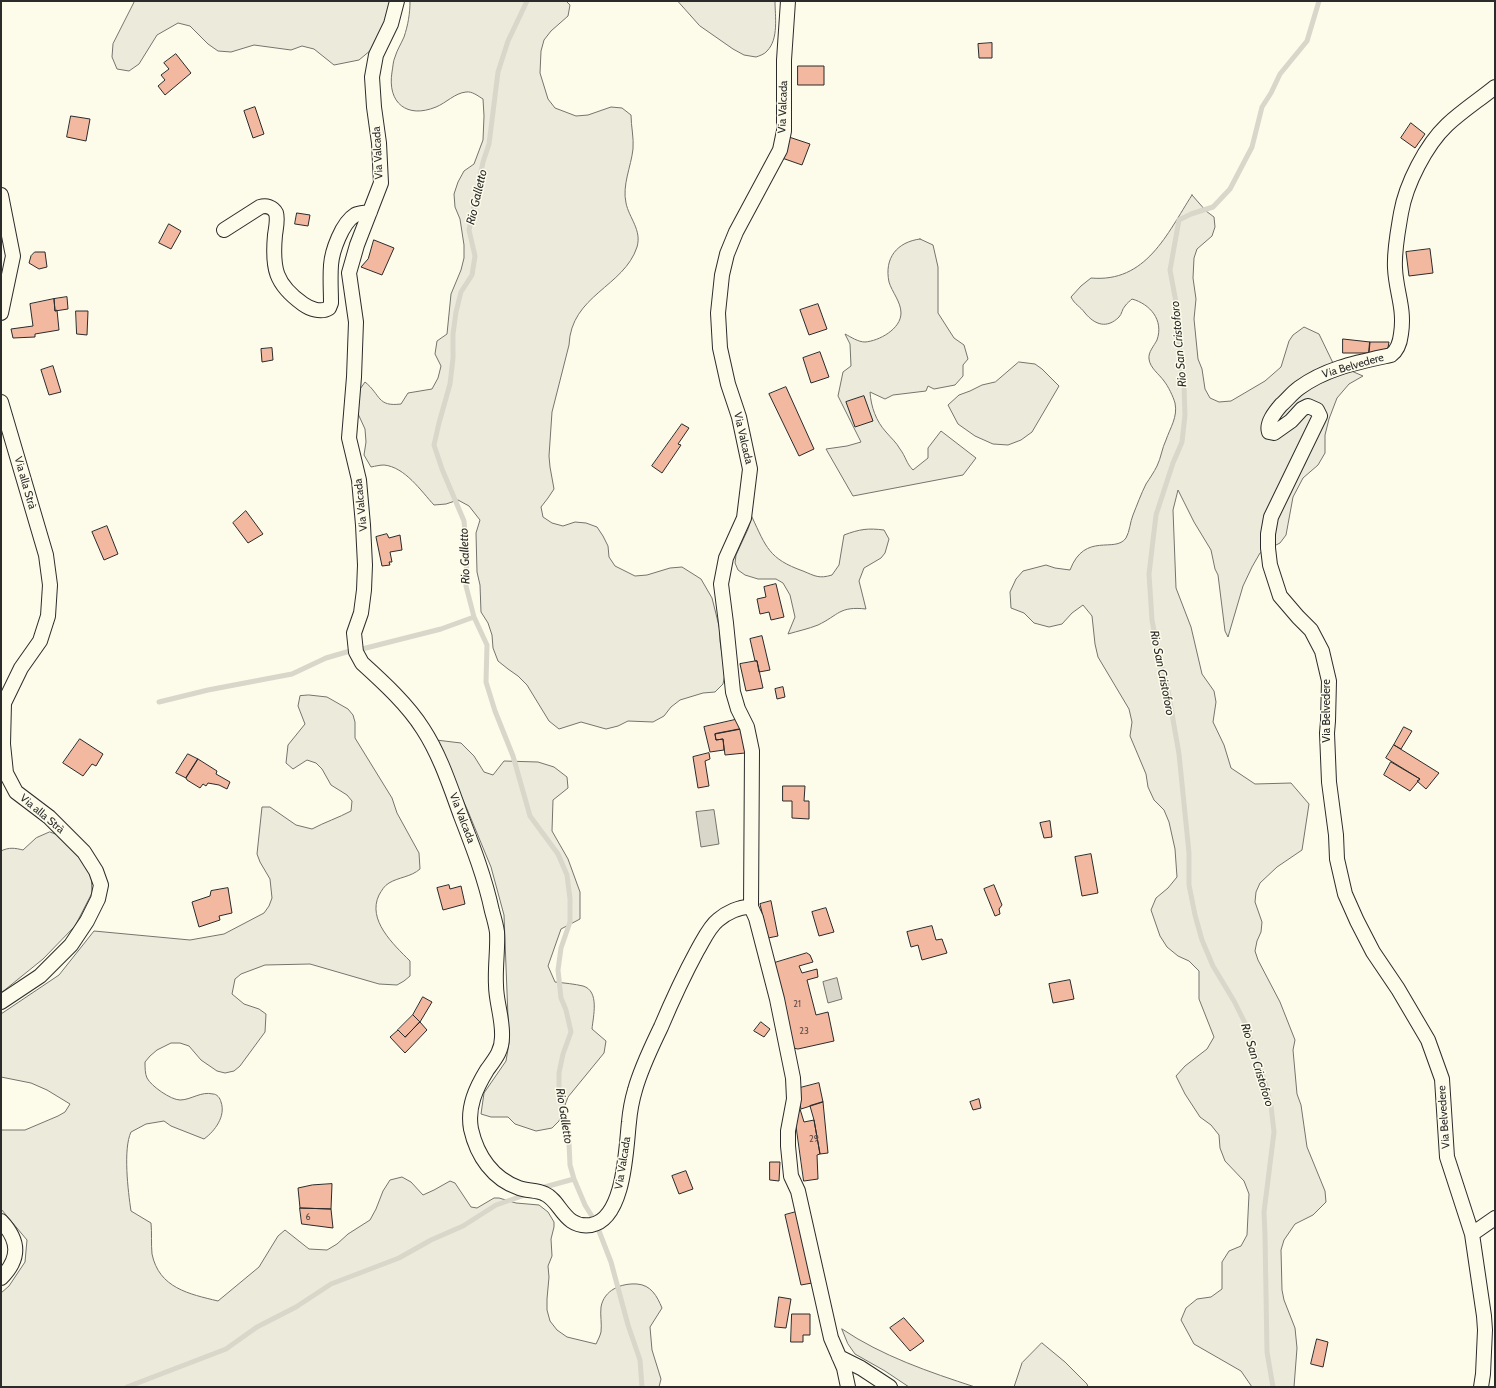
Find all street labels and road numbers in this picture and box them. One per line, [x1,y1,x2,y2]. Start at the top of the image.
street label: Via Valcada [775,80,791,134]
street label: Via Valcada [370,126,386,180]
street label: Via Belvedere [1321,351,1385,381]
street label: Via Valcada [731,411,755,465]
street label: Via alla Strà [11,455,39,511]
street label: Via Valcada [352,478,370,532]
street label: Via Belvedere [1320,679,1334,743]
street label: Via Valcada [446,791,478,845]
street label: Via alla Strà [17,792,67,836]
street label: Via Belvedere [1435,1085,1453,1149]
street label: Via Valcada [612,1136,634,1190]

